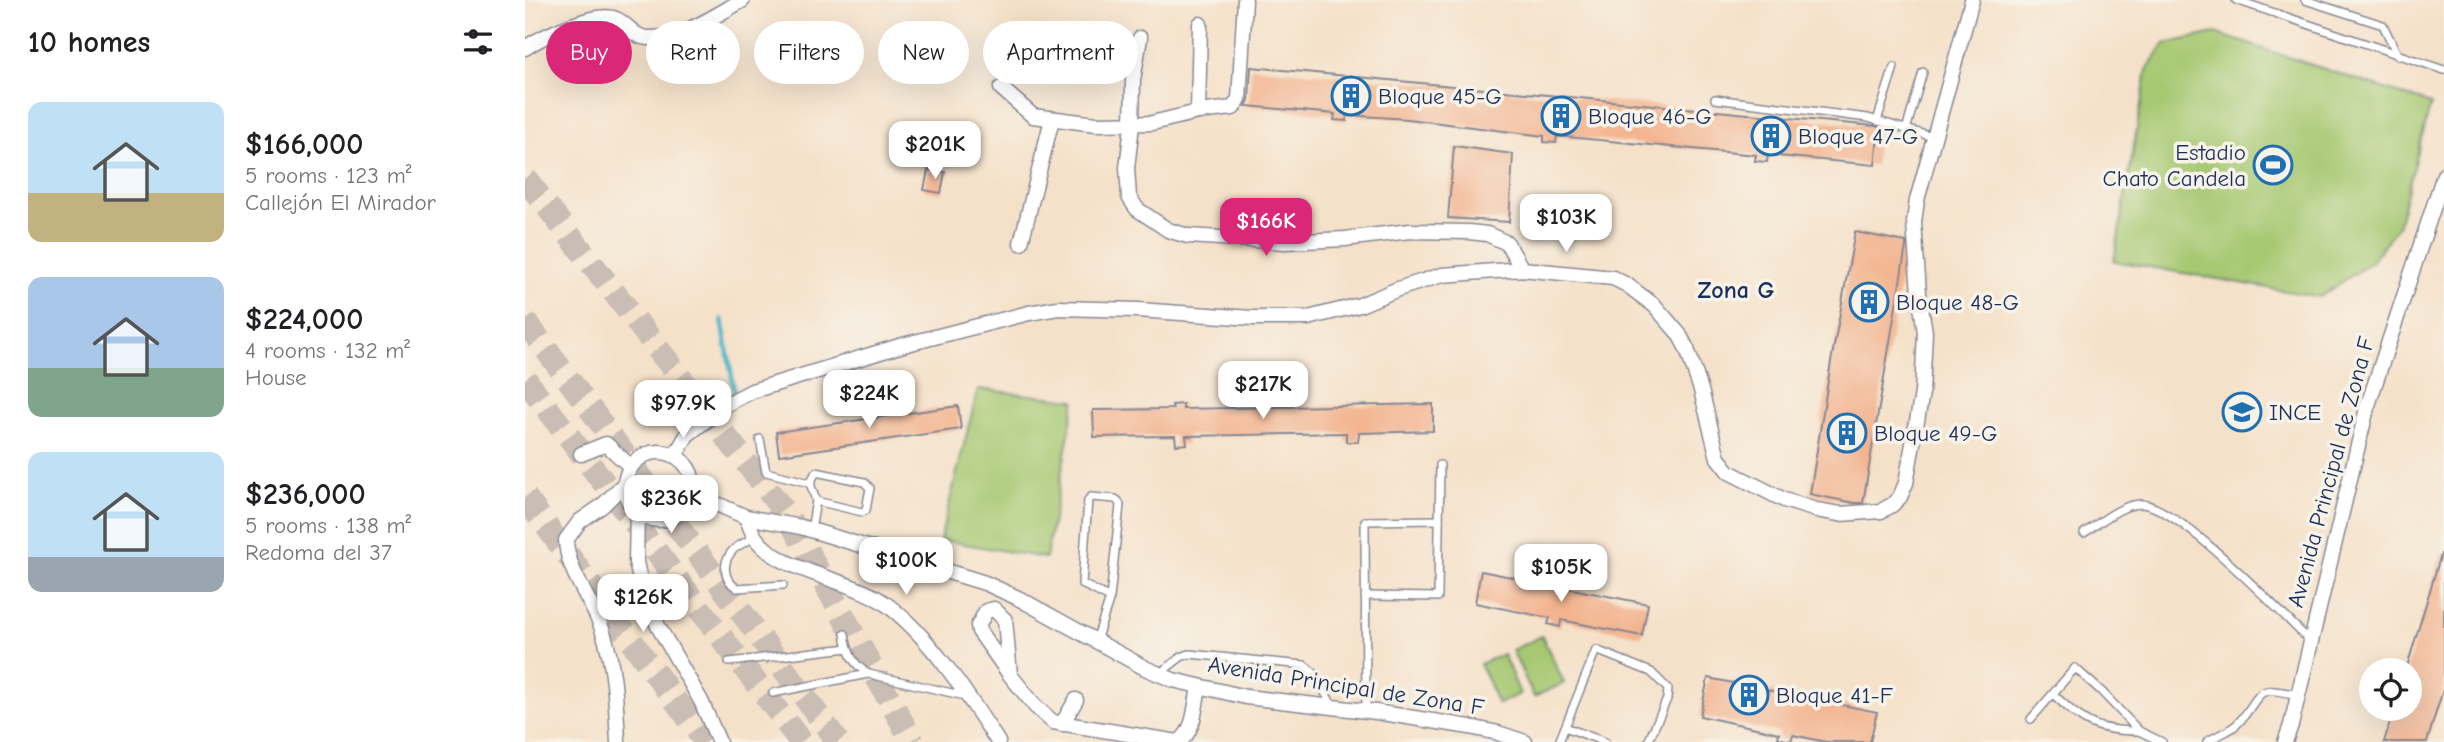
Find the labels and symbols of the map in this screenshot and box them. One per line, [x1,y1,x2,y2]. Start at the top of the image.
building icon: Bloque 45-G [1330,75,1372,117]
place label: Bloque 45-G [1378,83,1502,110]
building icon: Bloque 46-G [1540,95,1582,137]
place label: Bloque 46-G [1588,103,1712,130]
building icon: Bloque 47-G [1750,115,1792,157]
pin: $201K [886,122,984,181]
place label: Bloque 47-G [1798,123,1918,150]
place label: Estadio Chato Candela [2103,139,2246,192]
sports icon: Estadio Chato Candela [2252,144,2294,186]
pin: $103K [1517,194,1615,254]
pin: $166K [1217,198,1315,258]
district label: Zona G [1698,276,1775,304]
building icon: Bloque 48-G [1848,281,1890,323]
place label: Bloque 48-G [1896,289,2019,316]
street label: Avenida Principal de Zona F [2282,333,2380,610]
pin: $217K [1214,362,1312,421]
pin: $224K [820,370,918,430]
pin: $97.9K [626,380,740,440]
school or university icon: INCE [2221,391,2263,433]
place label: INCE [2269,399,2321,426]
building icon: Bloque 49-G [1826,412,1868,454]
place label: Bloque 49-G [1874,420,1997,447]
pin: $236K [622,476,720,535]
pin: $100K [857,538,955,597]
pin: $105K [1512,544,1610,604]
pin: $126K [594,574,692,634]
street label: Avenida Principal de Zona F [1206,651,1487,721]
building icon: Bloque 41-F [1728,674,1770,716]
place label: Bloque 41-F [1776,682,1894,709]

